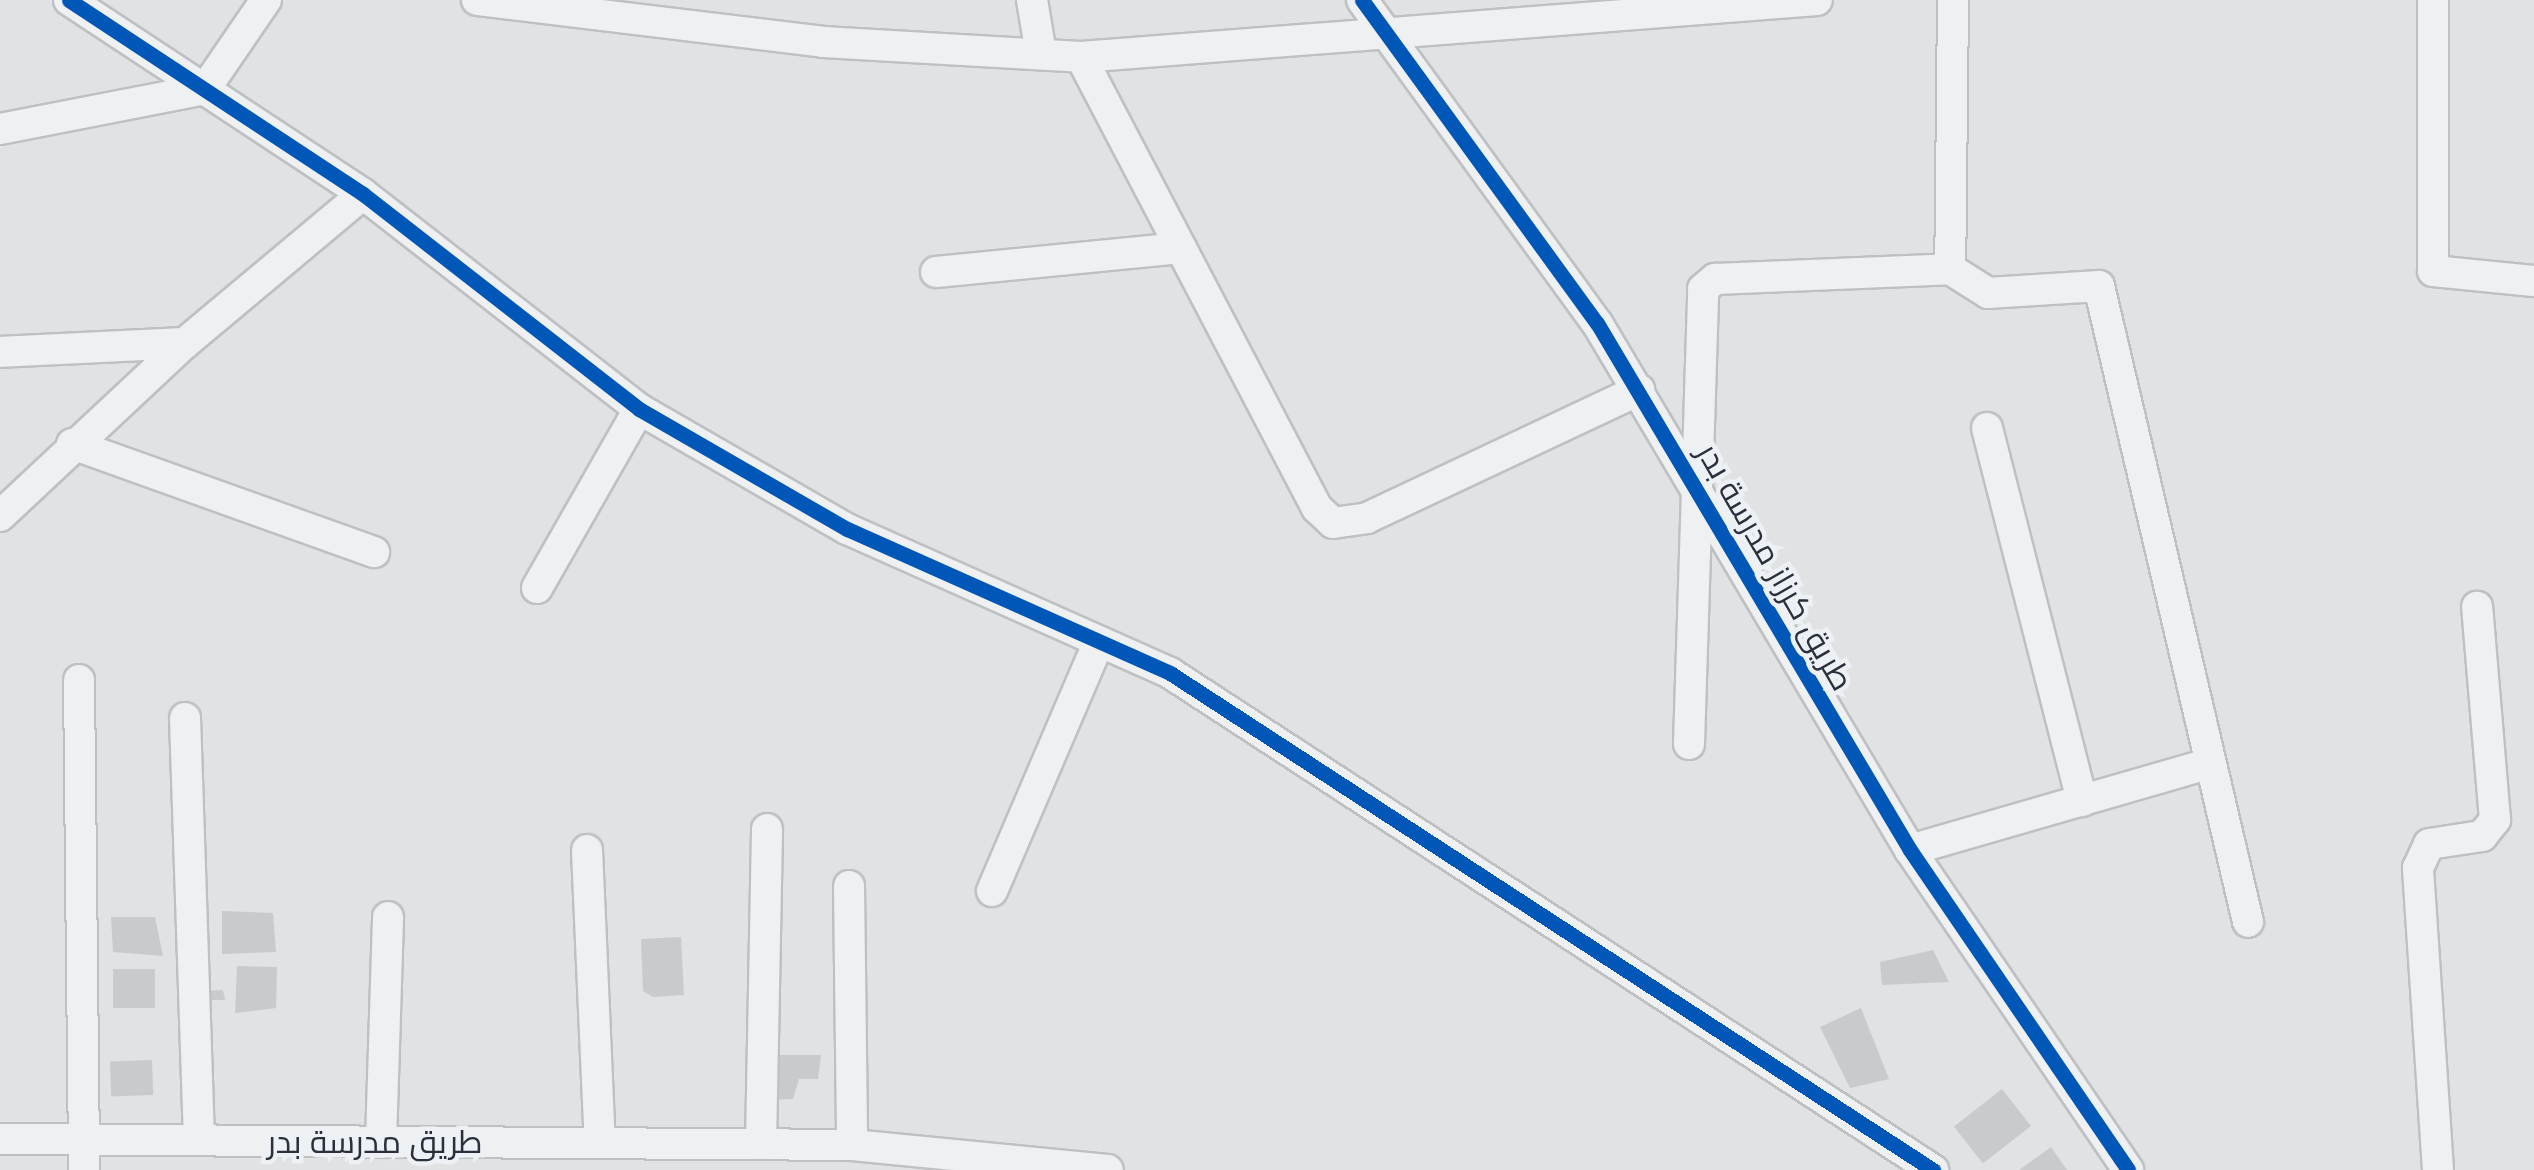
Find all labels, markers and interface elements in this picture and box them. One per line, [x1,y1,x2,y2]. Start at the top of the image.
street label: طريق كرزاز مدرسة بدر [1689,437,1861,697]
street label: طريق مدرسة بدر [267,1123,483,1161]

